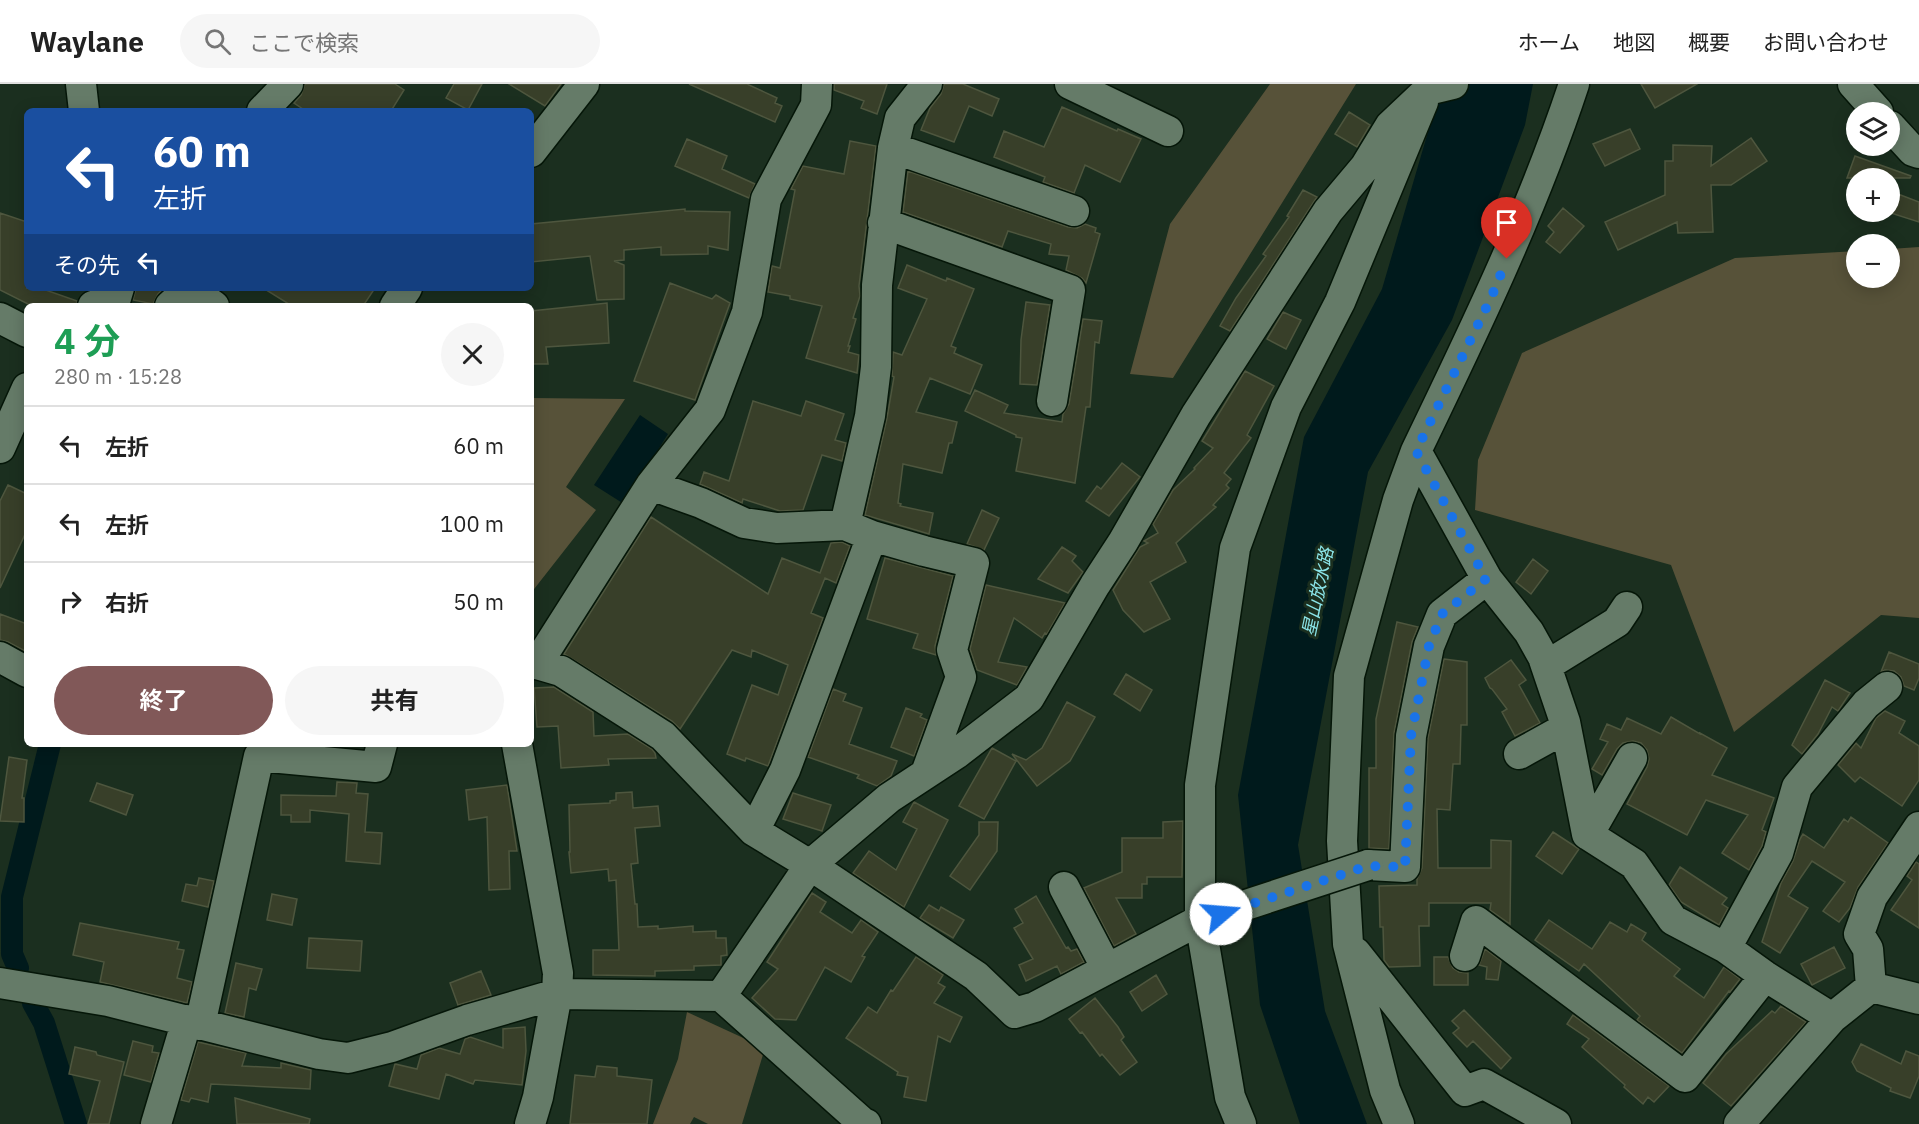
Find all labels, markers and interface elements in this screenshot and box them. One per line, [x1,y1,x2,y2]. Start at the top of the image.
search box [180,14,600,68]
text: Waylane [30,23,144,60]
icon: search [201,25,234,58]
text: ここで検索 [249,28,359,57]
text: ホーム [1518,28,1580,56]
text: 地図 [1613,28,1655,56]
text: 概要 [1688,28,1730,56]
text: お問い合わせ [1763,28,1889,56]
map controls [1846,102,1900,288]
button: layers [1846,102,1900,156]
text: 60 m [153,124,251,179]
icon: left [54,132,132,210]
button: + [1846,168,1900,222]
text: 左折 [153,180,207,215]
pin [1481,197,1532,259]
icon: arrive [1490,206,1523,239]
button: − [1846,234,1900,288]
icon: left [132,246,165,279]
text: その先 [54,250,120,279]
text: 4 分 [54,317,120,364]
button: close [441,323,504,386]
text: 280 m · 15:28 [54,363,182,390]
icon: left [54,429,87,462]
text: 60 m [453,431,504,460]
text: 左折 [105,432,149,461]
icon: left [54,507,87,540]
text: 100 m [440,509,504,538]
text: 左折 [105,510,149,539]
water label: 星山放水路 [1297,544,1339,638]
icon: right [54,585,87,618]
text: 50 m [453,587,504,616]
text: 右折 [105,588,149,617]
button: 終了 [54,666,273,735]
button: 共有 [285,666,504,735]
position arrow [1189,882,1253,946]

